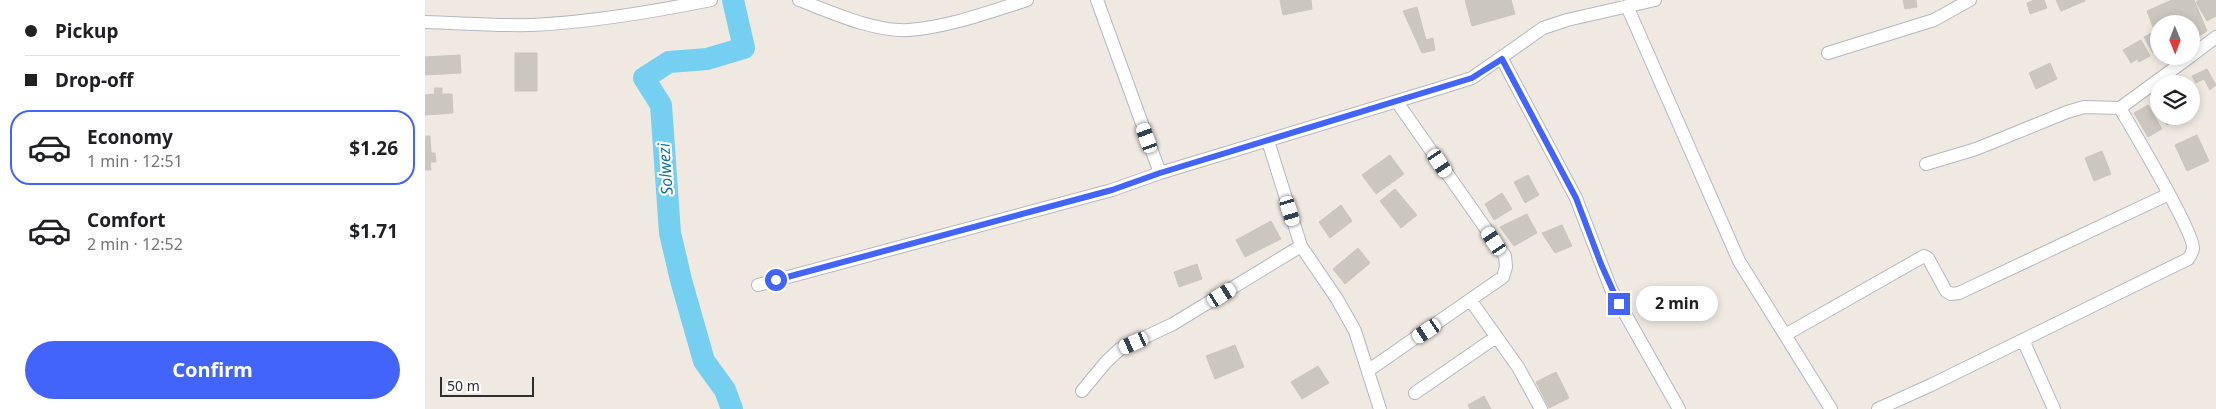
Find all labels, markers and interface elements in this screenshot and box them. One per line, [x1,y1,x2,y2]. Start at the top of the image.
north arrow [2150,15,2200,65]
map controls [2150,15,2200,125]
text: Pickup [55,18,118,44]
text: Drop-off [55,67,134,93]
button: layers [2150,75,2200,125]
car [1134,121,1159,155]
text: Economy [87,124,173,150]
icon: car [27,125,72,170]
text: $1.26 [349,135,398,161]
water label: Solwezi [652,141,678,196]
car [1425,146,1454,180]
text: 1 min · 12:51 [87,150,183,172]
car [1278,194,1301,228]
text: Comfort [87,207,166,233]
icon: car [27,208,72,253]
text: $1.71 [349,218,398,244]
car [1479,224,1508,258]
text: 2 min · 12:52 [87,233,183,255]
route start [765,269,787,291]
car [1205,281,1238,309]
callout: 2 min [1637,286,1719,322]
text: 2 min [1655,292,1699,314]
route end [1608,293,1630,315]
car [1410,316,1443,346]
car [1117,330,1150,356]
button: Confirm [25,341,400,399]
scale bar [440,374,534,397]
text: 50 m [447,376,480,395]

